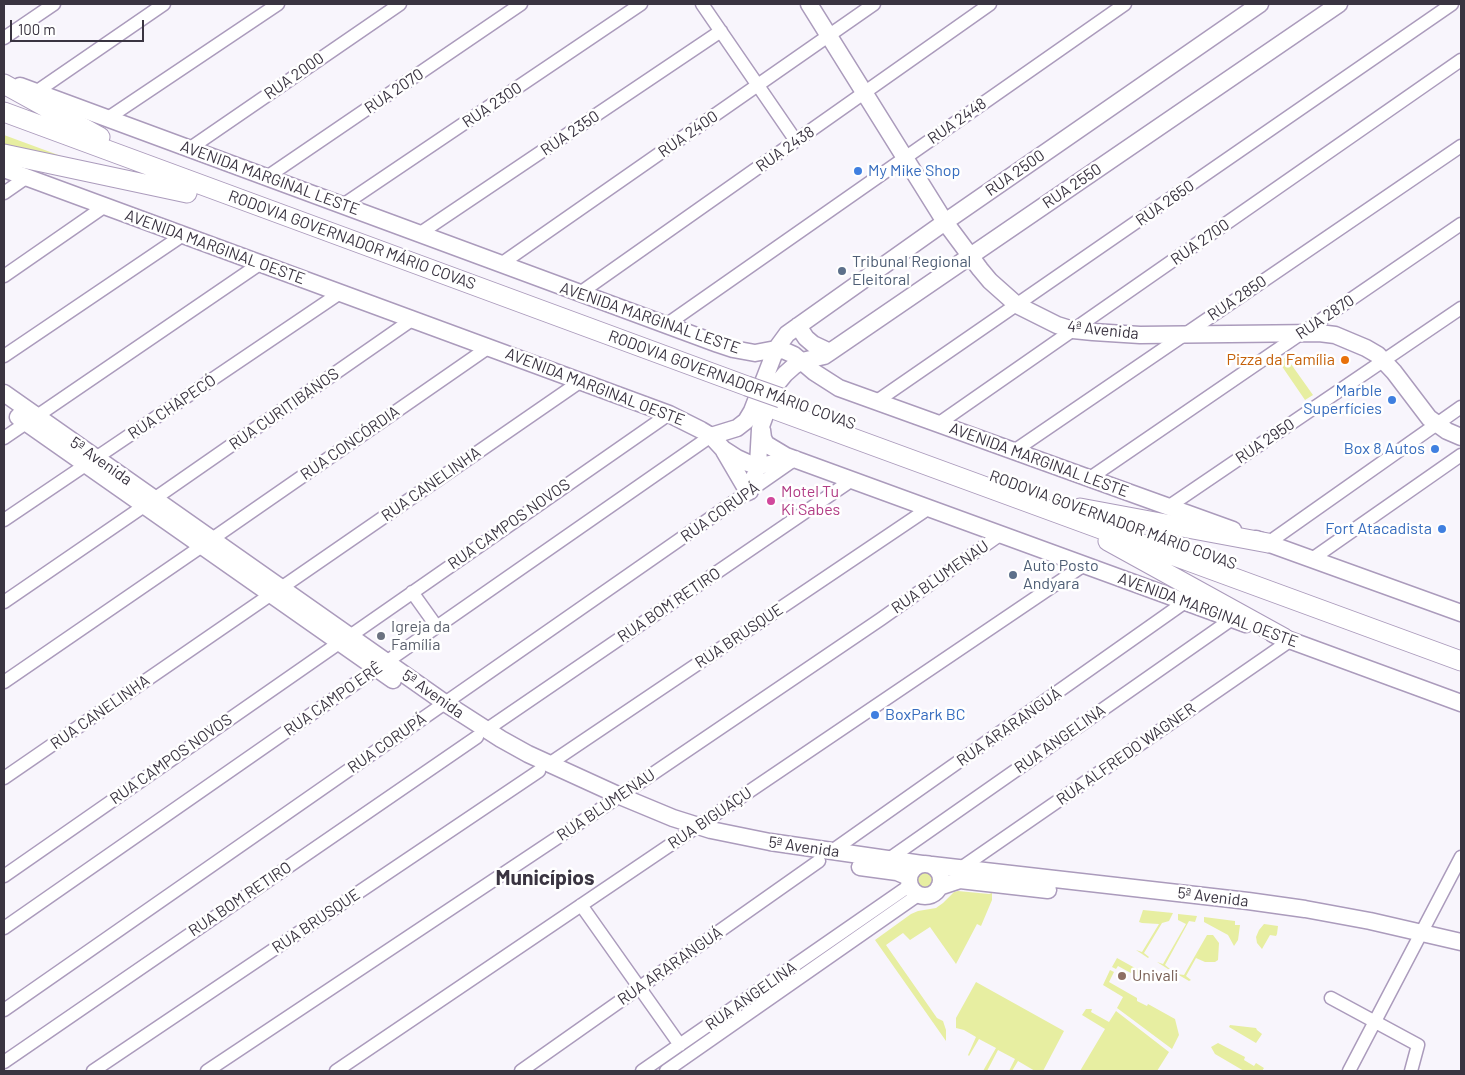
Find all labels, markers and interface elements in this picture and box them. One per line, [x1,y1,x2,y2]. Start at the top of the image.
scale bar [12,10,146,42]
text: 100 m [18,20,56,38]
street label: RUA 2000 [260,48,328,104]
street label: RUA 2070 [361,64,427,118]
street label: RUA 2300 [459,78,525,132]
street label: RUA 2448 [924,94,990,148]
street label: RUA 2350 [537,106,603,160]
street label: RUA 2400 [654,107,722,161]
street label: RUA 2438 [752,122,818,176]
street label: AVENIDA MARGINAL LESTE [178,137,362,219]
street label: RUA 2500 [982,146,1048,200]
street label: RUA 2550 [1039,159,1105,213]
place label: My Mike Shop [868,161,960,181]
marker: My Mike Shop [852,165,864,177]
street label: RUA 2650 [1132,176,1198,230]
street label: RODOVIA GOVERNADOR MÁRIO COVAS [226,186,478,294]
street label: AVENIDA MARGINAL OESTE [122,205,308,289]
street label: RUA 2700 [1167,215,1233,269]
place label: Tribunal Regional Eleitoral [852,252,971,290]
marker: Tribunal Regional Eleitoral [836,265,848,277]
street label: RUA 2850 [1204,271,1270,325]
street label: AVENIDA MARGINAL LESTE [557,278,743,358]
street label: RUA 2870 [1292,290,1358,344]
street label: 4ª Avenida [1066,317,1140,343]
street label: RODOVIA GOVERNADOR MÁRIO COVAS [606,326,858,434]
street label: AVENIDA MARGINAL OESTE [503,344,687,430]
place label: Pizza da Família [1226,350,1335,370]
marker: Pizza da Família [1339,354,1351,366]
street label: RUA CURITIBANOS [225,364,343,454]
street label: RUA CHAPECÓ [124,371,220,443]
place label: Marble Superfícies [1303,381,1382,419]
marker: Marble Superfícies [1386,394,1398,406]
street label: RUA CONCÓRDIA [297,402,403,484]
street label: RUA 2950 [1232,414,1298,468]
street label: AVENIDA MARGINAL LESTE [947,419,1131,501]
street label: 5ª Avenida [66,433,136,489]
place label: Box 8 Autos [1344,439,1425,459]
street label: RUA CANELINHA [378,443,484,525]
marker: Box 8 Autos [1429,443,1441,455]
street label: RODOVIA GOVERNADOR MÁRIO COVAS [987,466,1239,574]
street label: RUA CAMPOS NOVOS [444,475,574,573]
street label: RUA CORUPÁ [677,478,763,546]
place label: Motel Tu Ki Sabes [781,482,840,520]
marker: Motel Tu Ki Sabes [765,495,777,507]
place label: Fort Atacadista [1325,519,1432,539]
marker: Fort Atacadista [1436,523,1448,535]
street label: RUA BLUMENAU [888,536,992,618]
place label: Auto Posto Andyara [1023,556,1099,594]
street label: RUA BOM RETIRO [614,563,724,647]
street label: AVENIDA MARGINAL OESTE [1115,568,1301,652]
marker: Auto Posto Andyara [1007,569,1019,581]
street label: RUA BRUSQUE [691,600,787,672]
place label: Igreja da Família [391,617,450,655]
marker: Igreja da Família [375,630,387,642]
street label: RUA CAMPO ERÊ [280,658,386,740]
street label: 5ª Avenida [398,666,468,722]
street label: RUA CANELINHA [47,671,153,753]
street label: RUA ARARANGUÁ [953,684,1065,770]
street label: RUA ALFREDO WAGNER [1053,699,1199,809]
street label: RUA ANGELINA [1011,701,1109,777]
place label: BoxPark BC [885,705,966,725]
street label: RUA CORUPÁ [344,709,430,777]
marker: BoxPark BC [869,709,881,721]
street label: RUA CAMPOS NOVOS [106,710,236,808]
street label: RUA BLUMENAU [553,765,659,845]
street label: RUA BIGUAÇU [665,783,755,853]
street label: 5ª Avenida [767,833,841,861]
street label: RUA BOM RETIRO [185,857,295,941]
district label: Municípios [495,865,595,891]
street label: 5ª Avenida [1176,883,1250,911]
street label: RUA BRUSQUE [268,885,364,957]
street label: RUA ARARANGUÁ [614,923,726,1009]
street label: RUA ANGELINA [702,958,800,1034]
place label: Univali [1132,966,1178,986]
marker: Univali [1116,970,1128,982]

